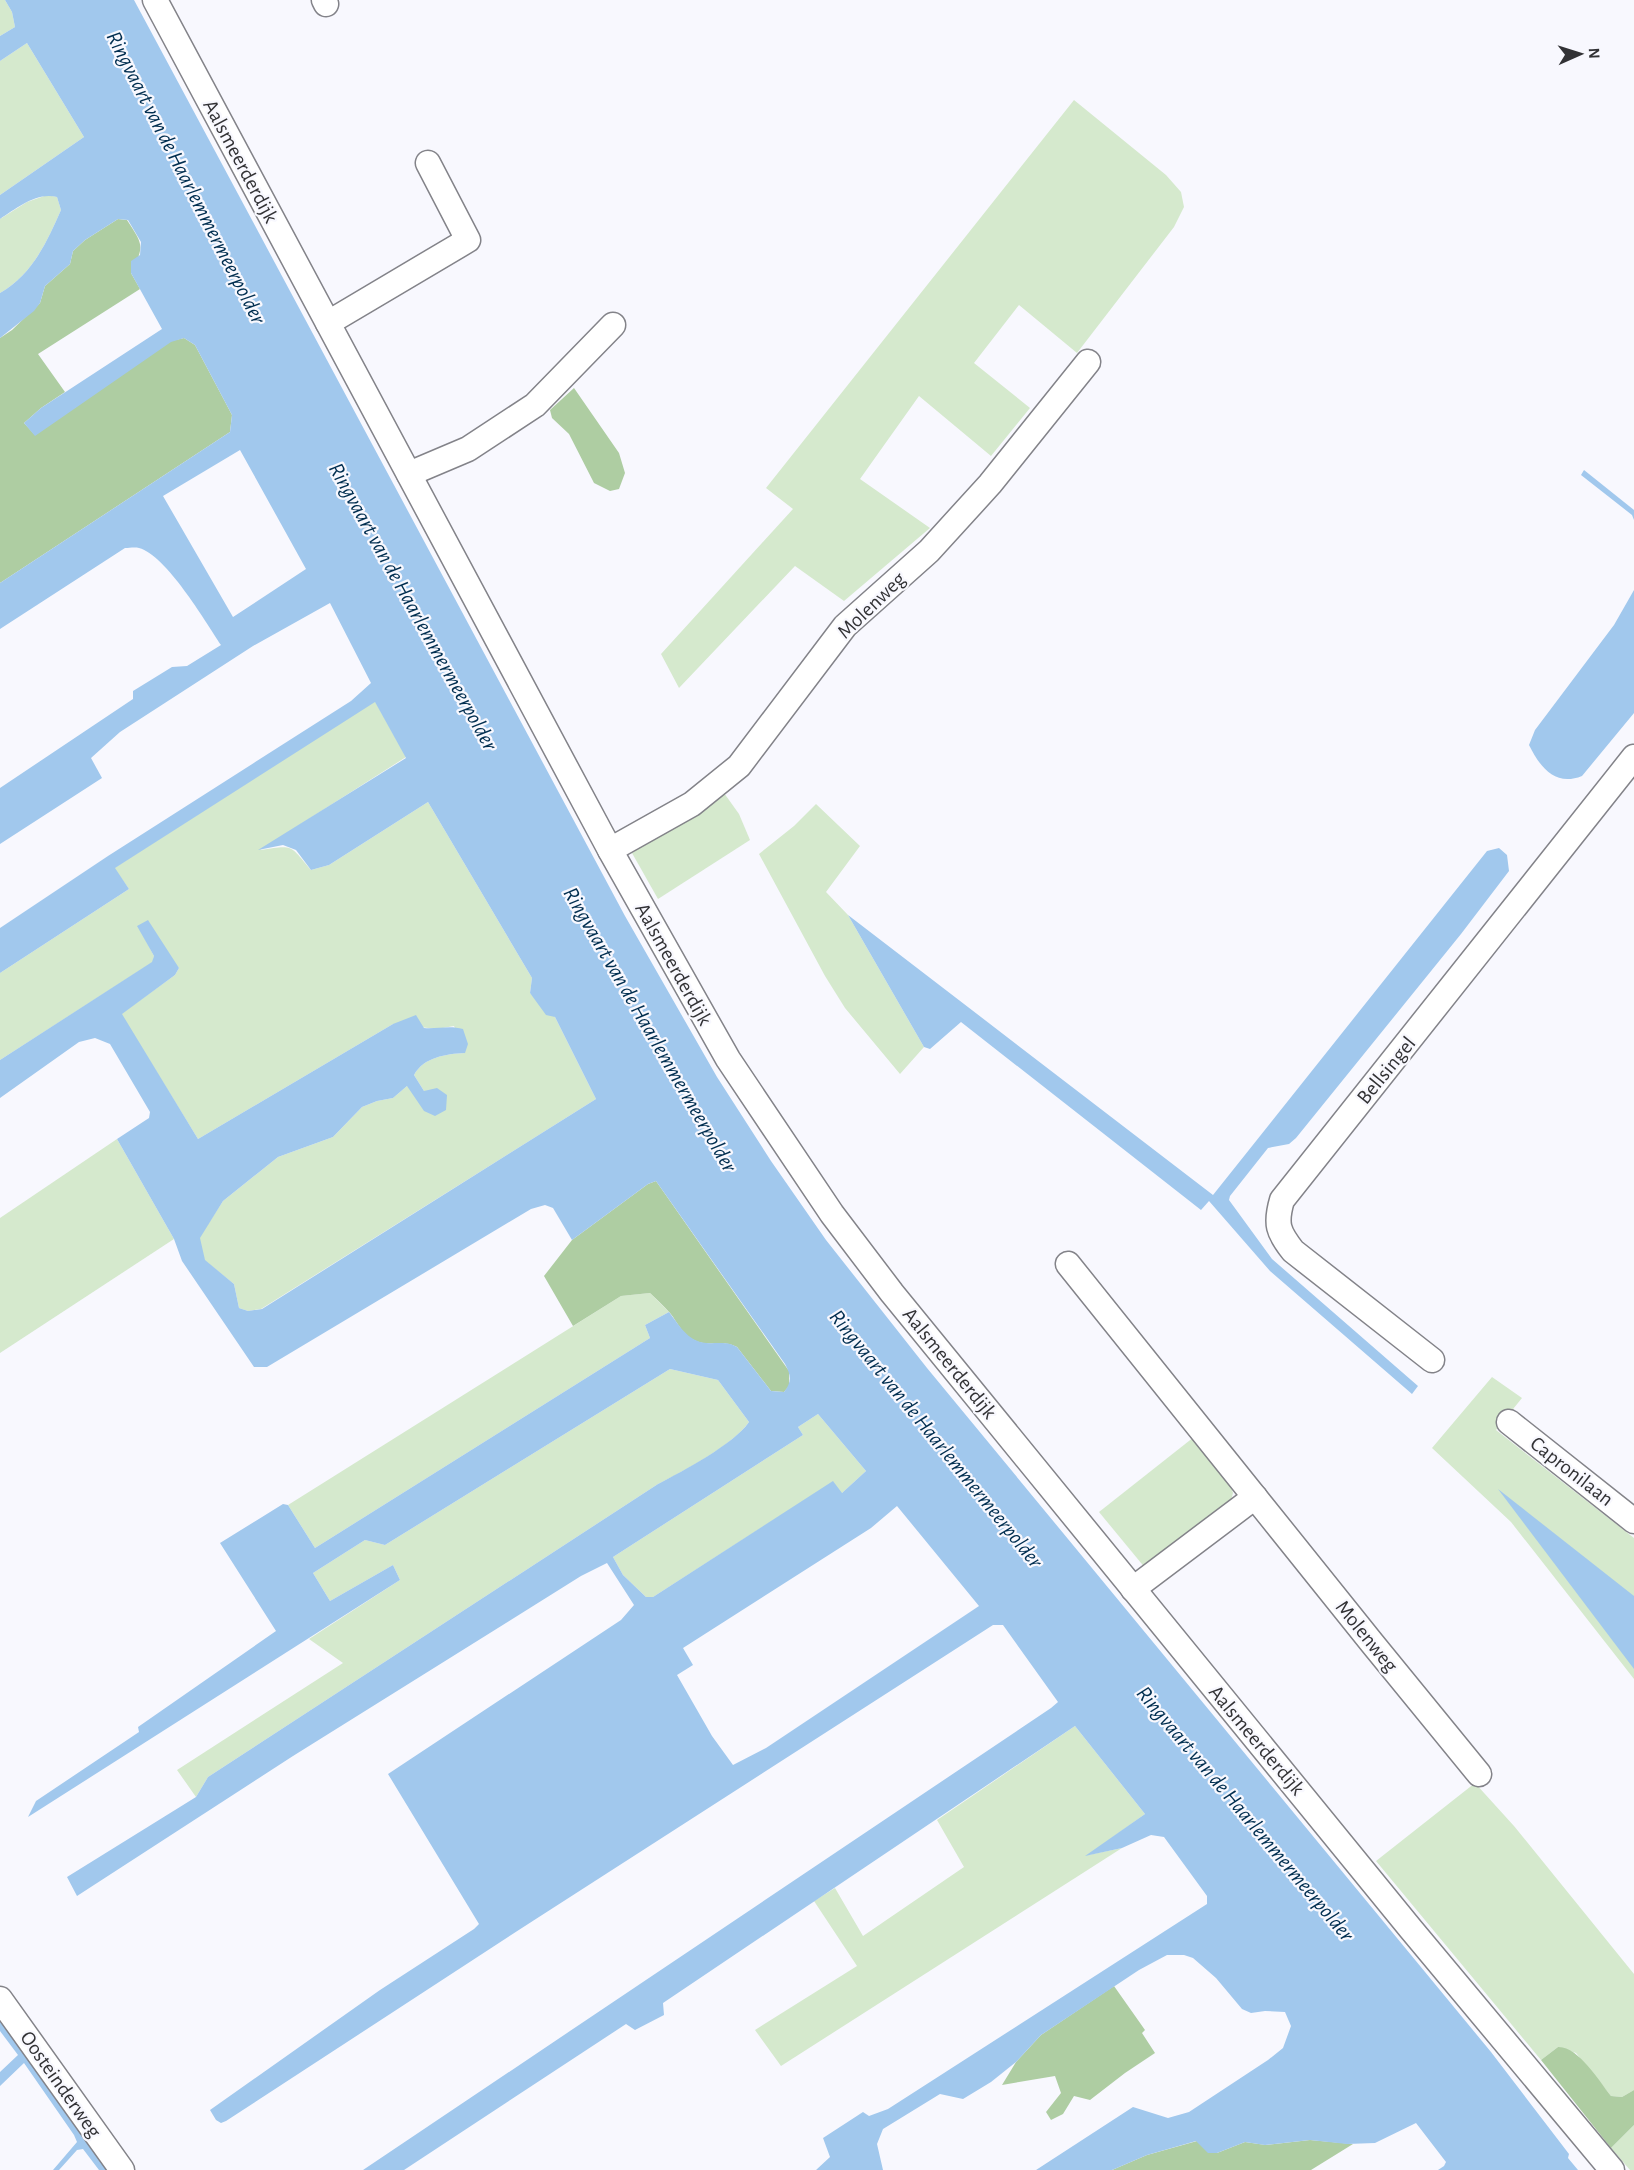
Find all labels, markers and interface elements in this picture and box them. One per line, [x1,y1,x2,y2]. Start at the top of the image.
north arrow [1550,24,1610,84]
water label: Ringvaart van de Haarlemmermeerpolder [102,28,270,329]
text: N [1586,47,1602,59]
street label: Aalsmeerderdijk [199,96,282,227]
water label: Ringvaart van de Haarlemmermeerpolder [324,459,502,755]
street label: Molenweg [833,568,910,643]
water label: Ringvaart van de Haarlemmermeerpolder [558,883,741,1177]
street label: Aalsmeerderdijk [631,900,716,1029]
street label: Bellsingel [1353,1033,1420,1108]
street label: Aalsmeerderdijk [899,1304,1001,1423]
water label: Ringvaart van de Haarlemmermeerpolder [825,1305,1048,1573]
street label: Capronilaan [1526,1433,1617,1510]
street label: Molenweg [1332,1597,1402,1677]
street label: Aalsmeerderdijk [1205,1681,1309,1800]
water label: Ringvaart van de Haarlemmermeerpolder [1132,1682,1359,1947]
street label: Oosteinderweg [16,2027,105,2142]

